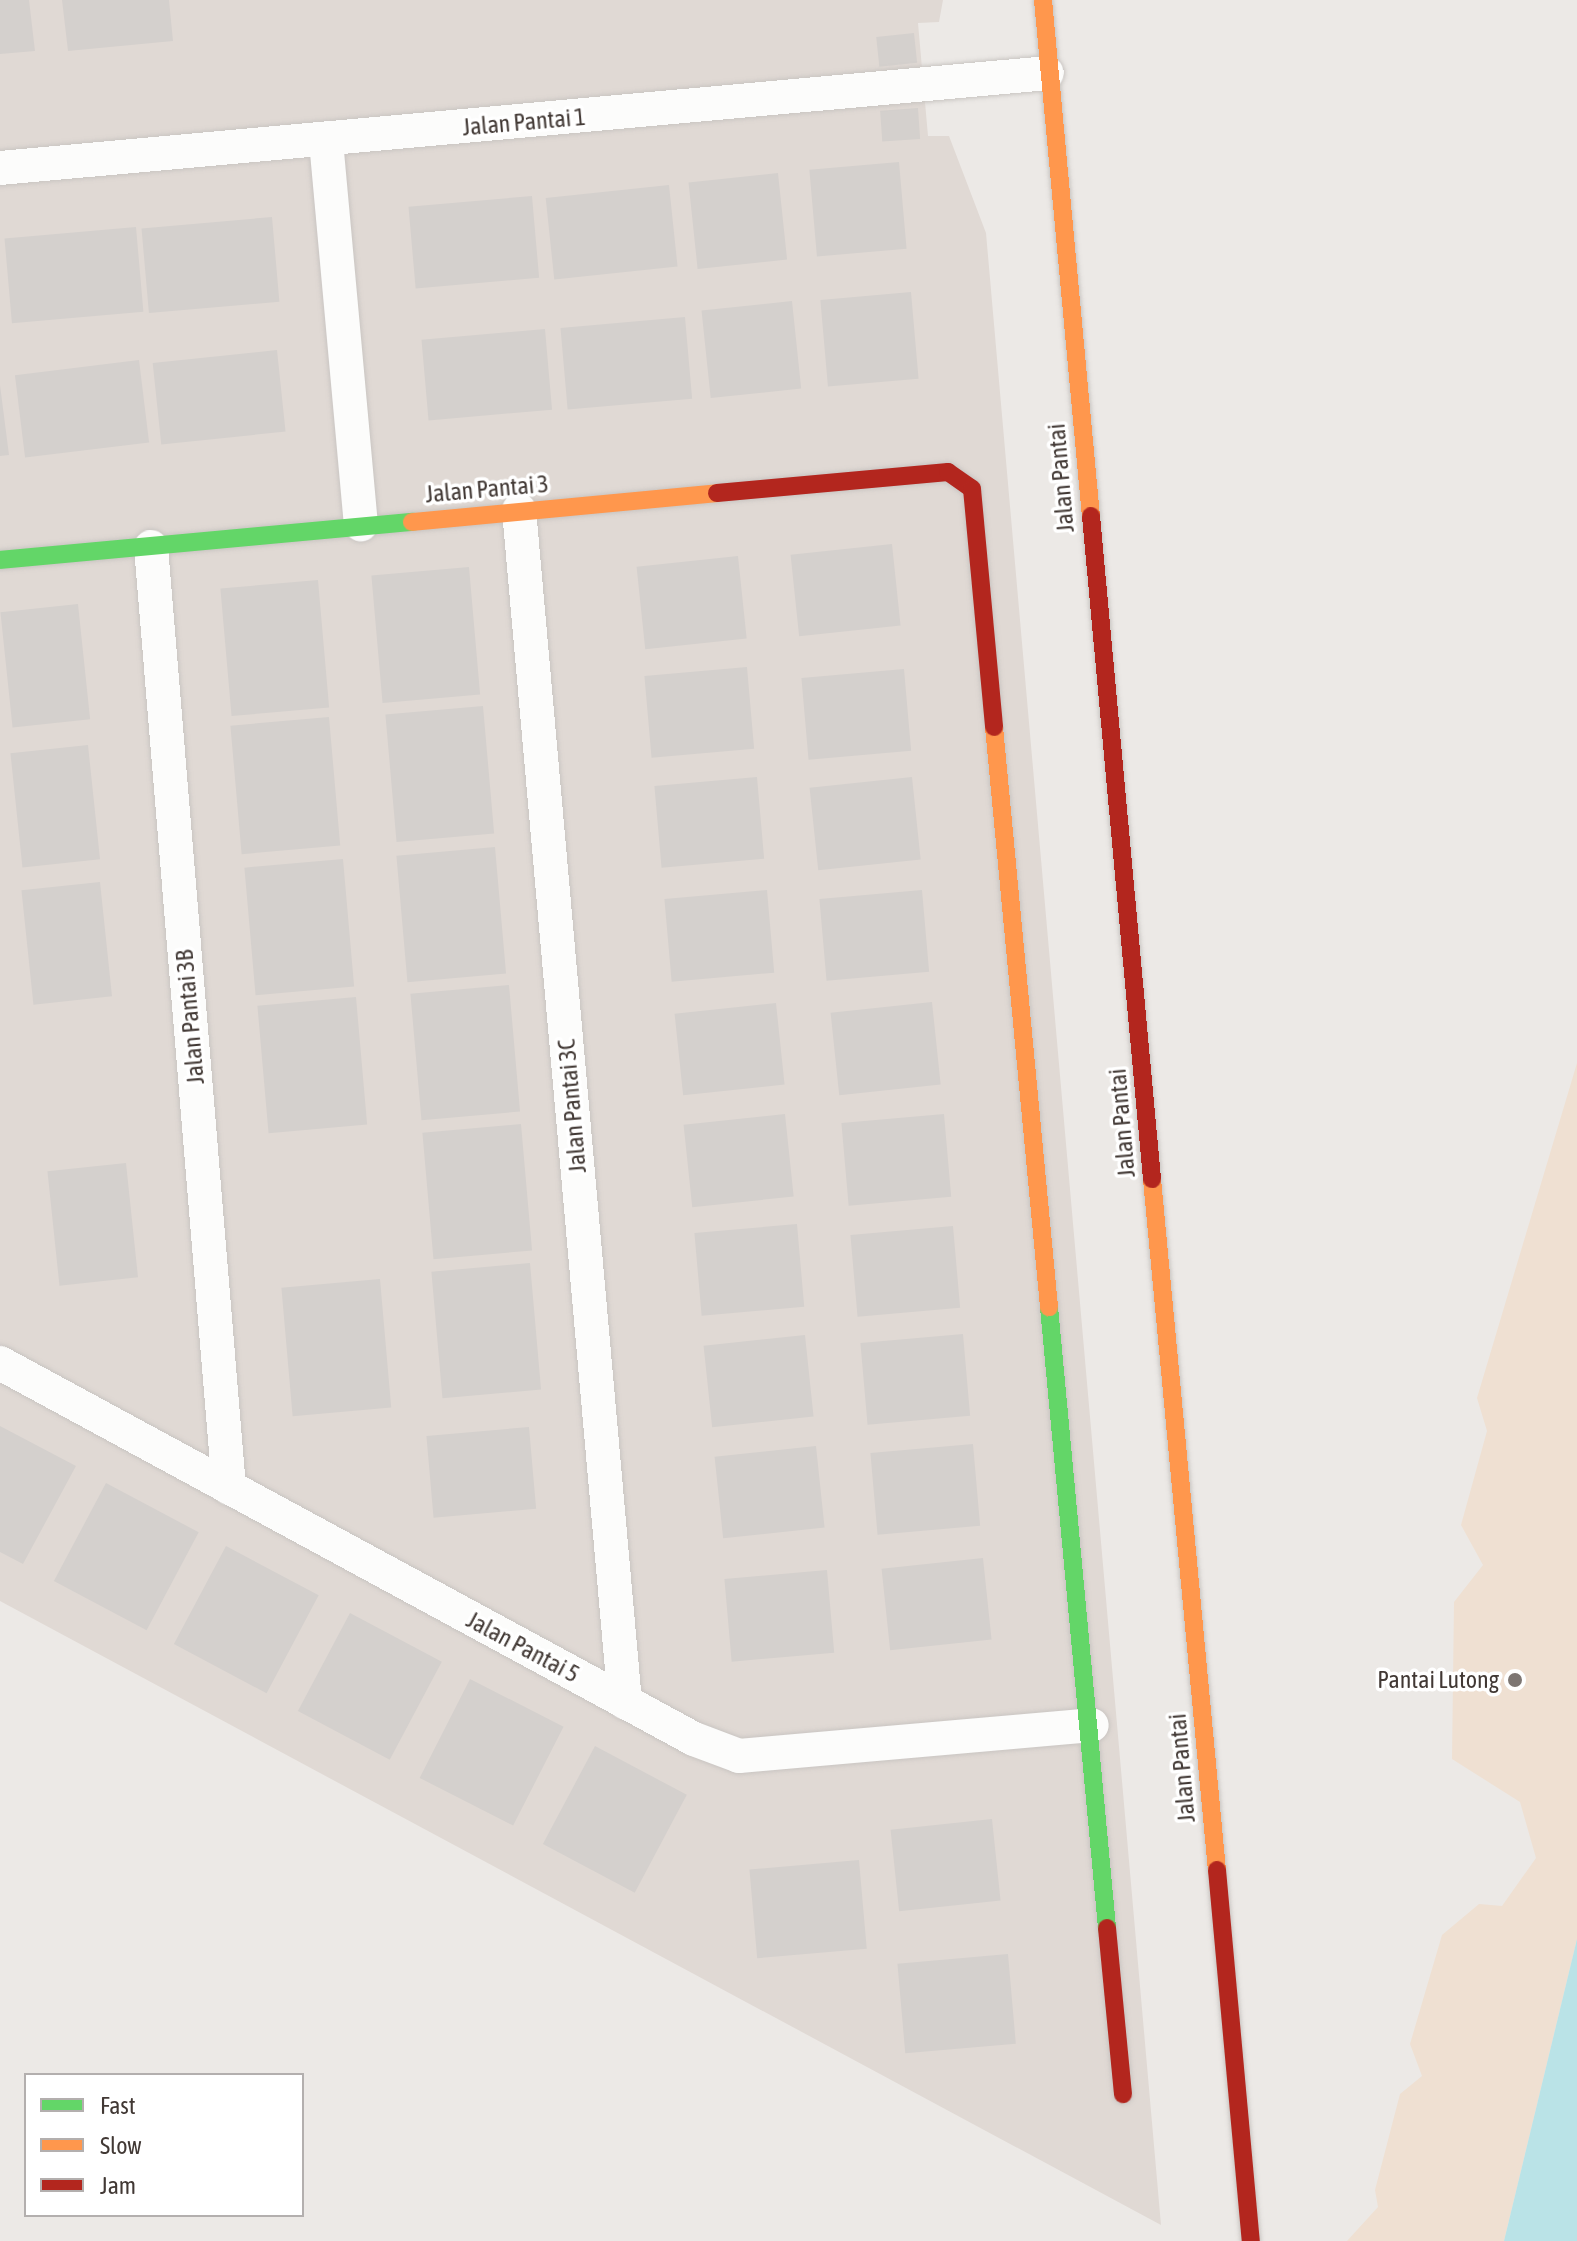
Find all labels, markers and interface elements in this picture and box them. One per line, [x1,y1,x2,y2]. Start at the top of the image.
street label: Jalan Pantai 1 [461,102,587,142]
street label: Jalan Pantai [1042,422,1080,534]
street label: Jalan Pantai 3 [424,469,550,509]
street label: Jalan Pantai 3B [170,949,210,1085]
street label: Jalan Pantai 3C [552,1038,592,1174]
street label: Jalan Pantai [1103,1067,1141,1179]
street label: Jalan Pantai 5 [462,1605,584,1689]
place label: Pantai Lutong [1377,1666,1499,1694]
marker: Pantai Lutong [1506,1671,1524,1689]
street label: Jalan Pantai [1163,1712,1201,1824]
legend [24,2073,304,2217]
text: Fast [100,2092,136,2119]
text: Slow [100,2132,142,2159]
text: Jam [100,2172,136,2199]

